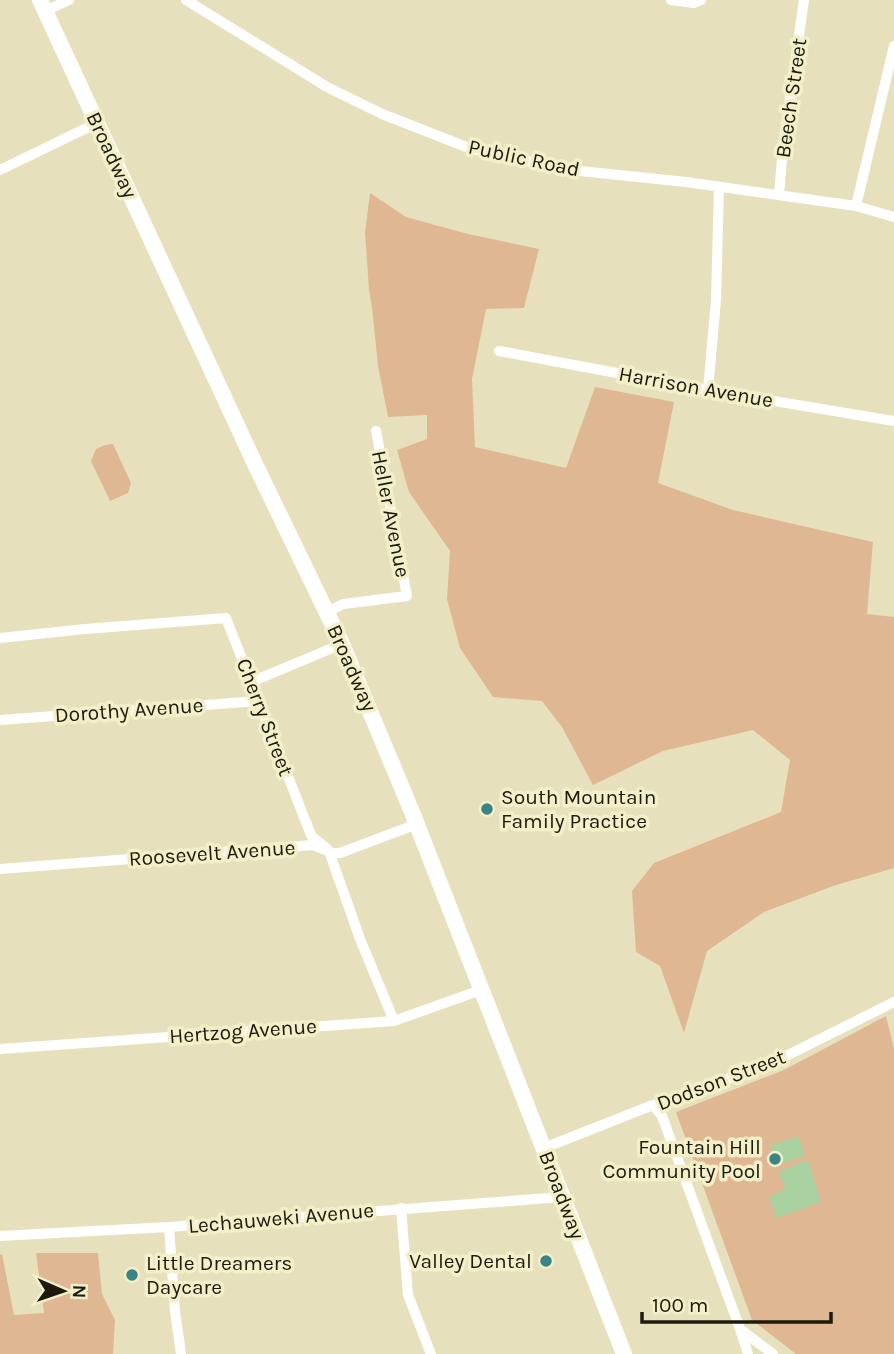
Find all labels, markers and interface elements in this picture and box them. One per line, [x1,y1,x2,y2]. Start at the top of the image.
street label: Beech Street [771,36,811,159]
street label: Broadway [82,108,143,202]
street label: Public Road [466,135,582,181]
street label: Harrison Avenue [617,362,775,412]
street label: Heller Avenue [367,448,415,580]
street label: Broadway [322,621,382,715]
street label: Cherry Street [232,655,298,779]
street label: Dorothy Avenue [54,693,204,727]
place label: South Mountain Family Practice [501,785,656,833]
marker: South Mountain Family Practice [479,801,495,817]
street label: Roosevelt Avenue [128,835,296,871]
street label: Hertzog Avenue [168,1014,318,1048]
street label: Dodson Street [653,1044,789,1116]
place label: Fountain Hill Community Pool [603,1135,761,1183]
street label: Broadway [534,1147,590,1243]
marker: Fountain Hill Community Pool [767,1151,783,1167]
street label: Lechauweki Avenue [187,1198,375,1238]
place label: Valley Dental [409,1249,532,1273]
place label: Little Dreamers Daycare [146,1251,292,1299]
marker: Valley Dental [538,1253,554,1269]
north arrow [28,1256,98,1326]
marker: Little Dreamers Daycare [124,1267,140,1283]
scale bar [642,1280,831,1324]
text: N [68,1284,90,1299]
text: 100 m [652,1293,709,1317]

